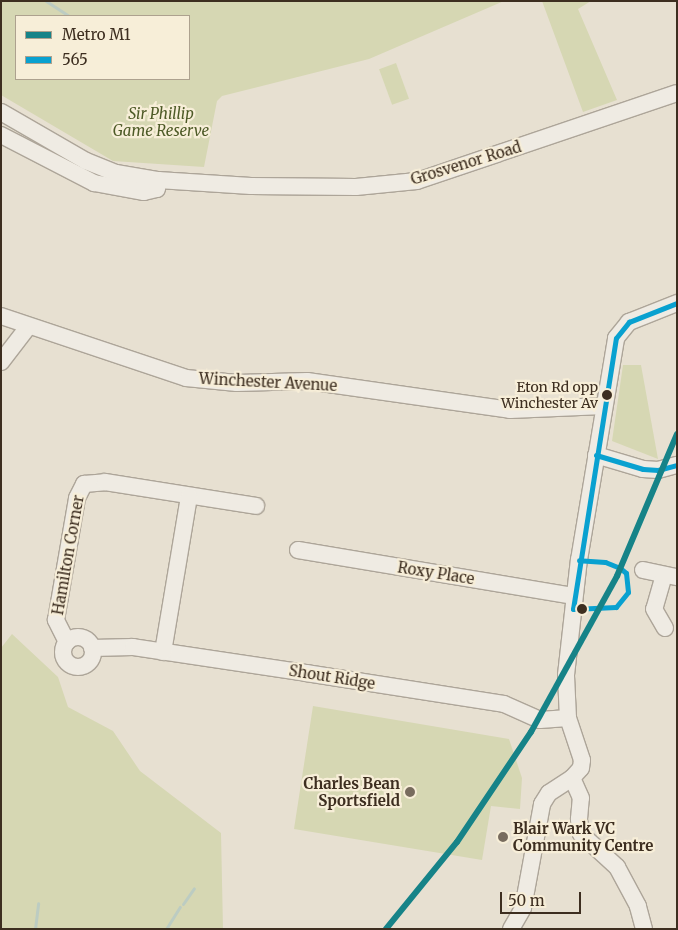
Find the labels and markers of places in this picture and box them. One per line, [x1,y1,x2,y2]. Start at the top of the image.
place label: Eton Rd opp Winchester Av [501,379,598,412]
marker: Eton Rd opp Winchester Av [602,390,612,400]
unlabelled marker [577,604,587,614]
place label: Charles Bean Sportsfield [303,774,400,809]
marker: Charles Bean Sportsfield [404,786,416,798]
place label: Blair Wark VC Community Centre [513,819,653,854]
marker: Blair Wark VC Community Centre [497,831,509,843]

